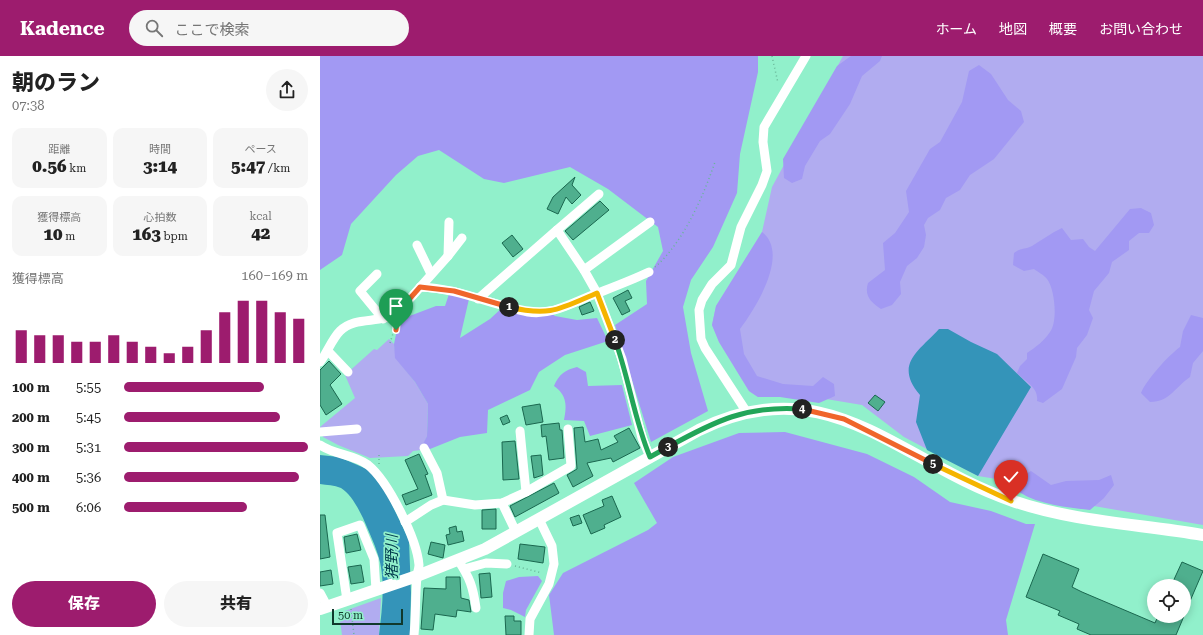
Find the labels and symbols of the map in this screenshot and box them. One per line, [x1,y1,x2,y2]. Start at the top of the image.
pin [379,289,413,330]
pin: 1 [499,297,519,317]
pin: 2 [605,330,625,350]
pin: 4 [792,399,812,419]
pin: 3 [658,437,678,457]
pin: 5 [923,454,943,474]
pin [994,460,1028,501]
water label: 猪野川 [383,533,401,580]
scale bar [332,607,403,626]

